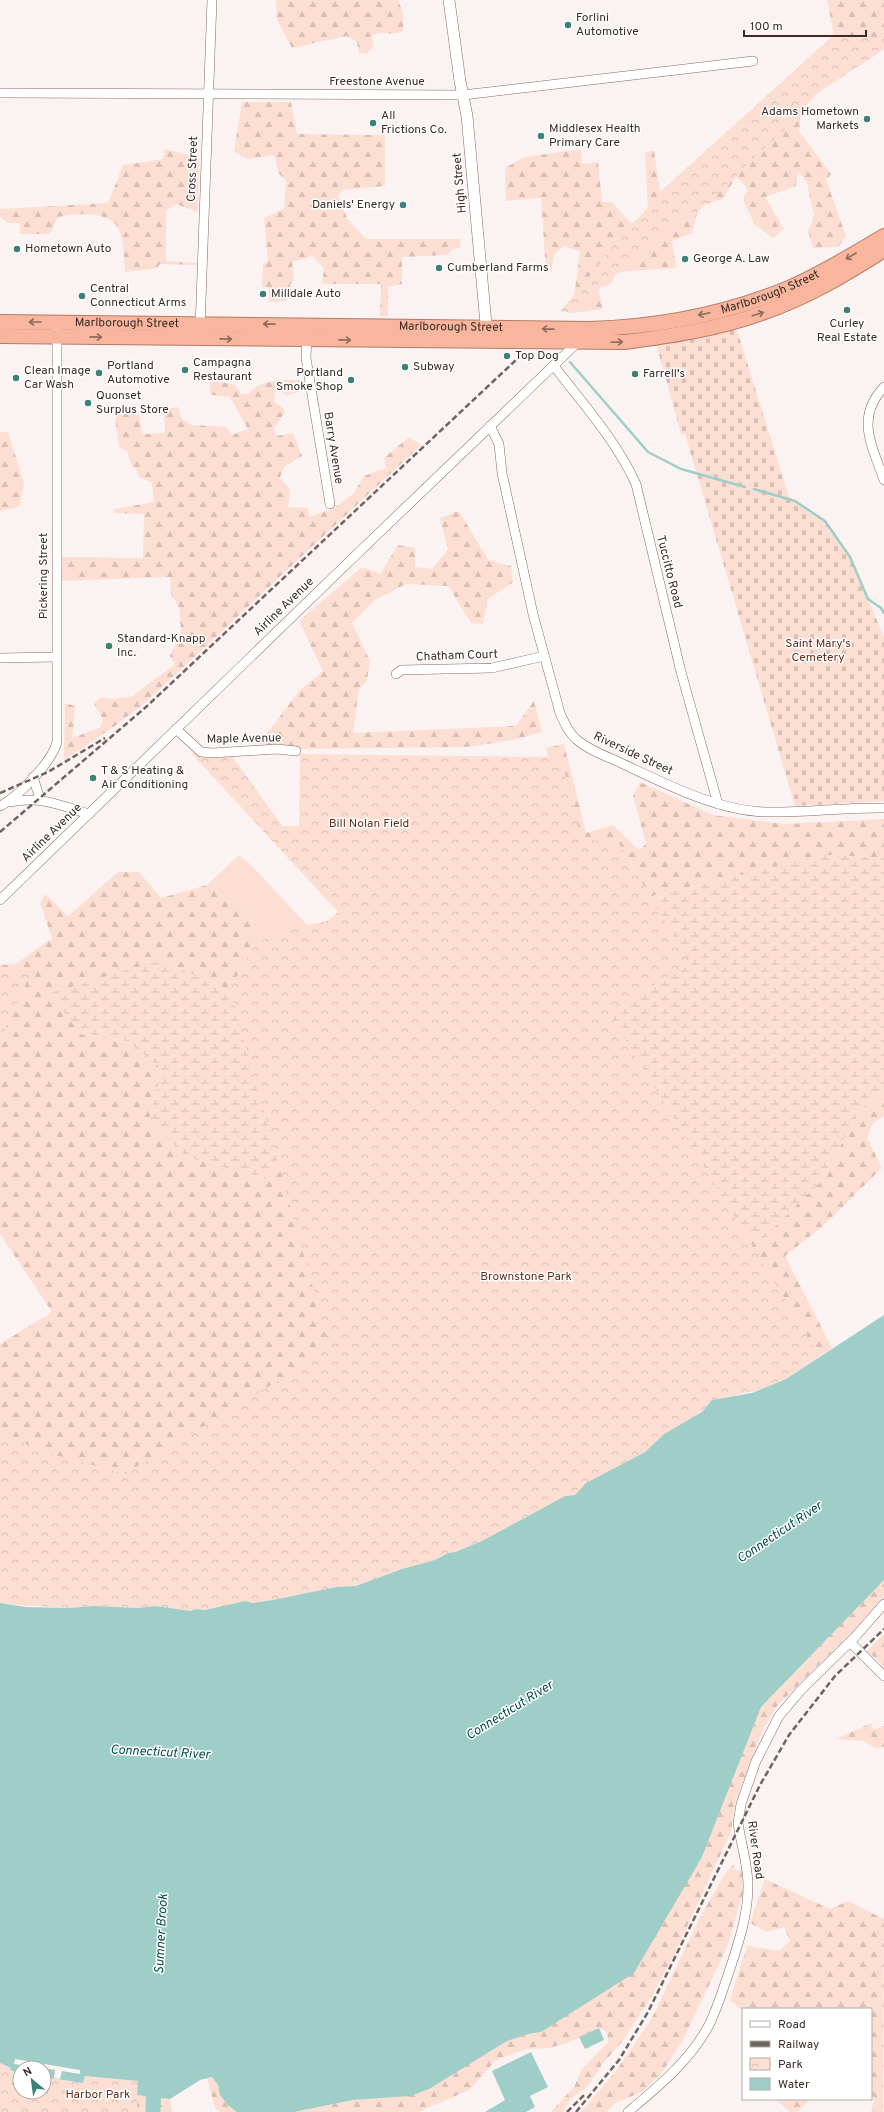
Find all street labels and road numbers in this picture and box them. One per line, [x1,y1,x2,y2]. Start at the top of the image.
street label: Freestone Avenue [329,74,425,90]
street label: Cross Street [184,136,202,202]
street label: High Street [449,152,471,214]
street label: Marlborough Street [719,267,822,318]
street label: Marlborough Street [75,315,179,332]
street label: Marlborough Street [399,319,503,336]
street label: Barry Avenue [319,411,347,485]
street label: Pickering Street [36,533,52,619]
street label: Tuccitto Road [652,534,686,610]
street label: Airline Avenue [250,574,318,640]
street label: Chatham Court [416,647,498,665]
street label: Riverside Street [591,729,675,779]
street label: Maple Avenue [207,730,281,748]
street label: Airline Avenue [18,800,86,866]
street label: River Road [743,1820,767,1880]

